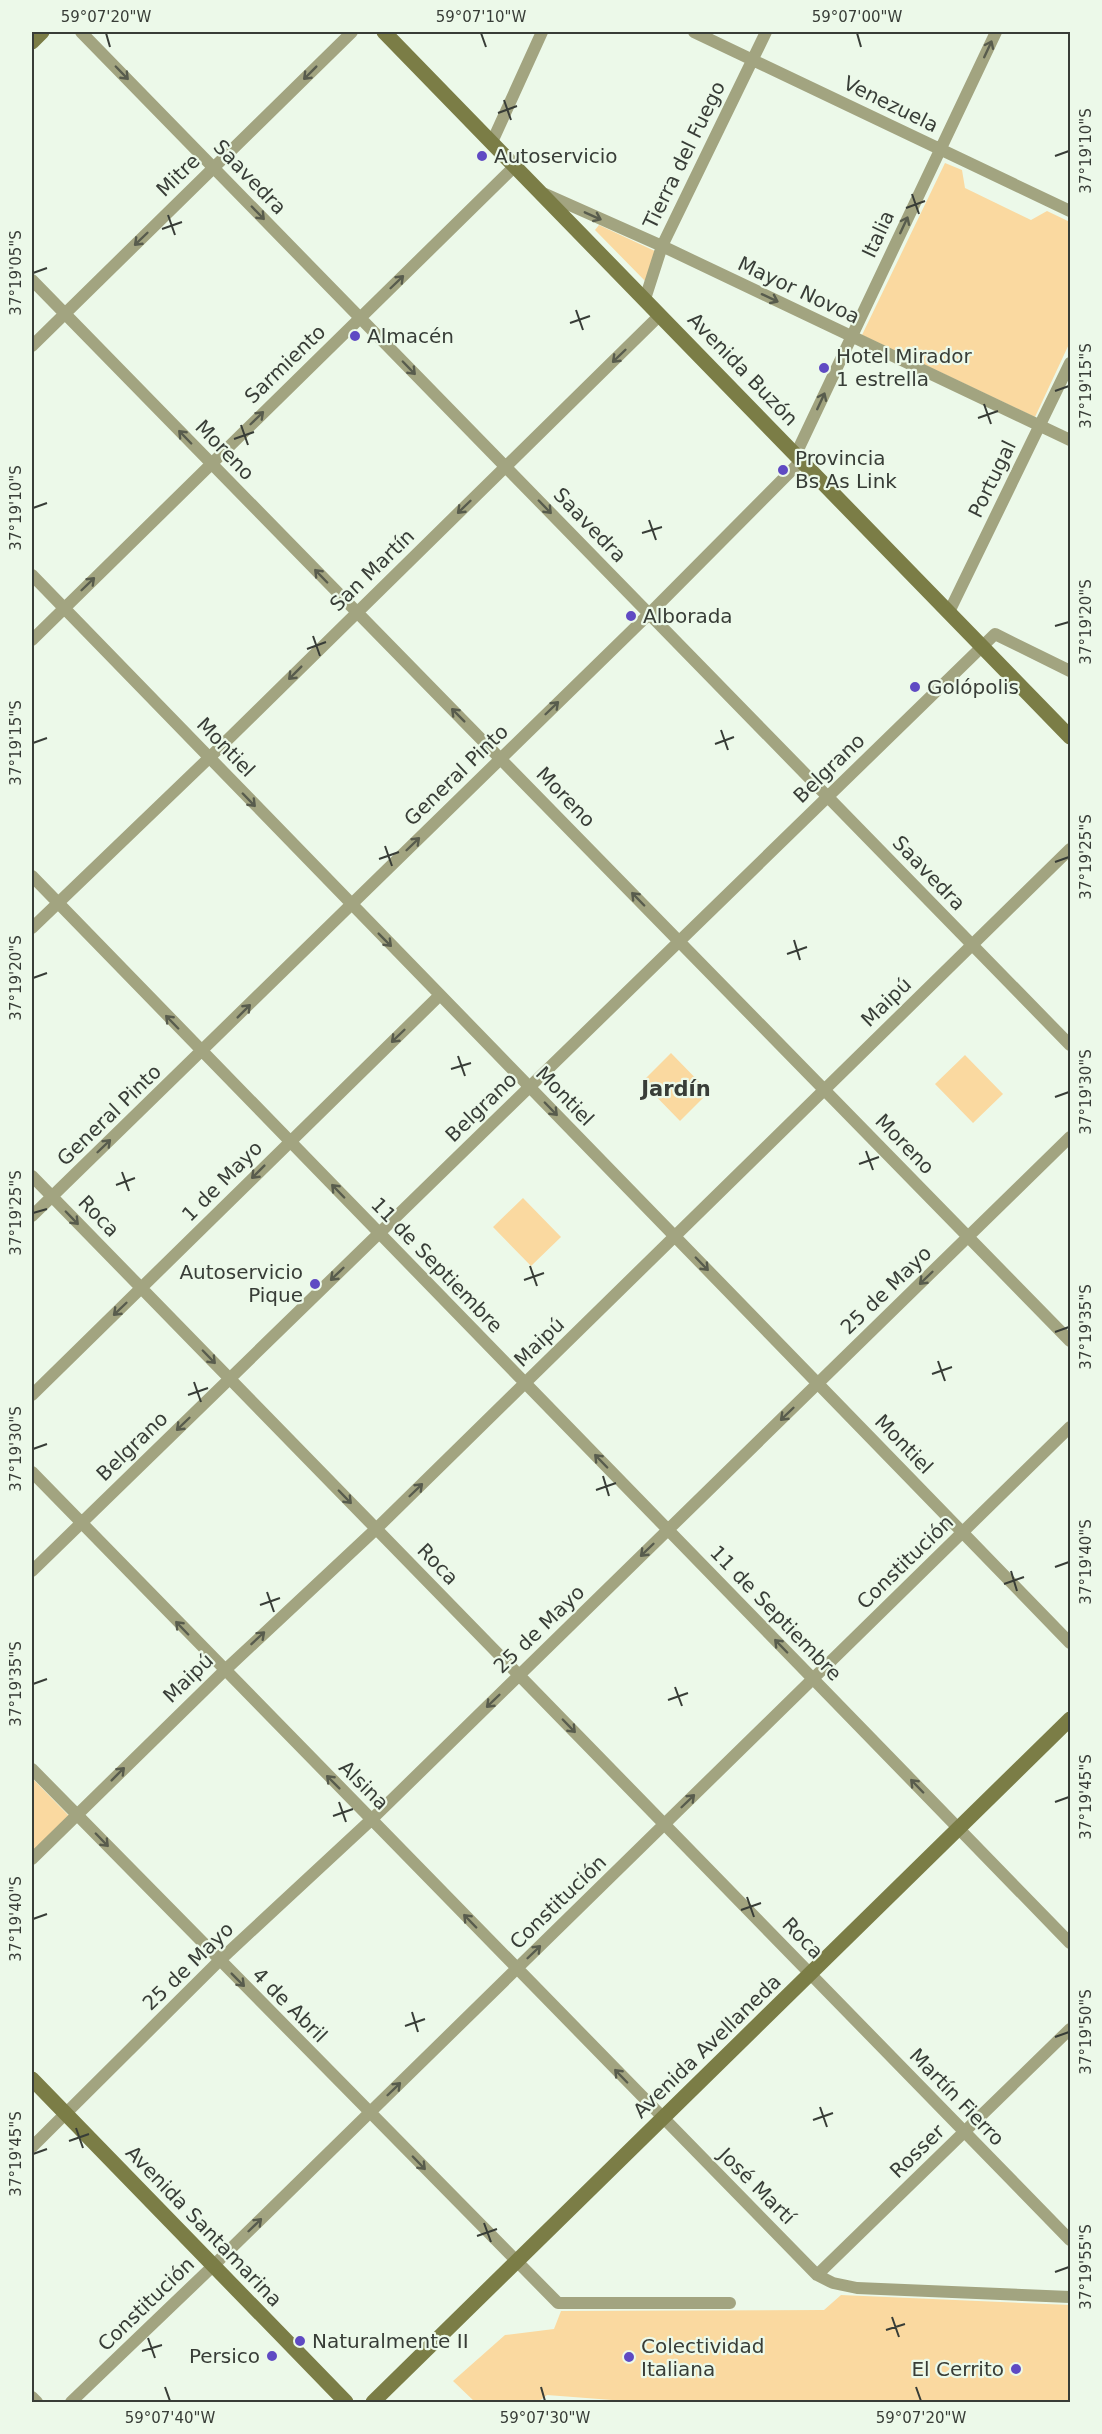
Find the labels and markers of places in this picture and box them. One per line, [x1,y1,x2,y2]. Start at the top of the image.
place label: Autoservicio [494,144,618,168]
marker: Autoservicio [475,149,489,163]
place label: Almacén [367,324,454,348]
marker: Almacén [348,329,362,343]
place label: Hotel Mirador 1 estrella [836,344,973,391]
marker: Hotel Mirador 1 estrella [817,361,831,375]
place label: Provincia Bs As Link [795,446,897,493]
marker: Provincia Bs As Link [776,463,790,477]
place label: Alborada [643,604,733,628]
marker: Alborada [624,609,638,623]
place label: Golópolis [927,675,1019,699]
marker: Golópolis [908,680,922,694]
place label: Autoservicio Pique [179,1260,303,1307]
marker: Autoservicio Pique [308,1277,322,1291]
place label: Naturalmente II [312,2329,469,2353]
marker: Naturalmente II [293,2334,307,2348]
place label: Colectividad Italiana [641,2334,765,2381]
place label: Persico [189,2344,260,2368]
marker: Persico [265,2349,279,2363]
marker: Colectividad Italiana [622,2350,636,2364]
place label: El Cerrito [911,2357,1004,2381]
marker: El Cerrito [1009,2362,1023,2376]

